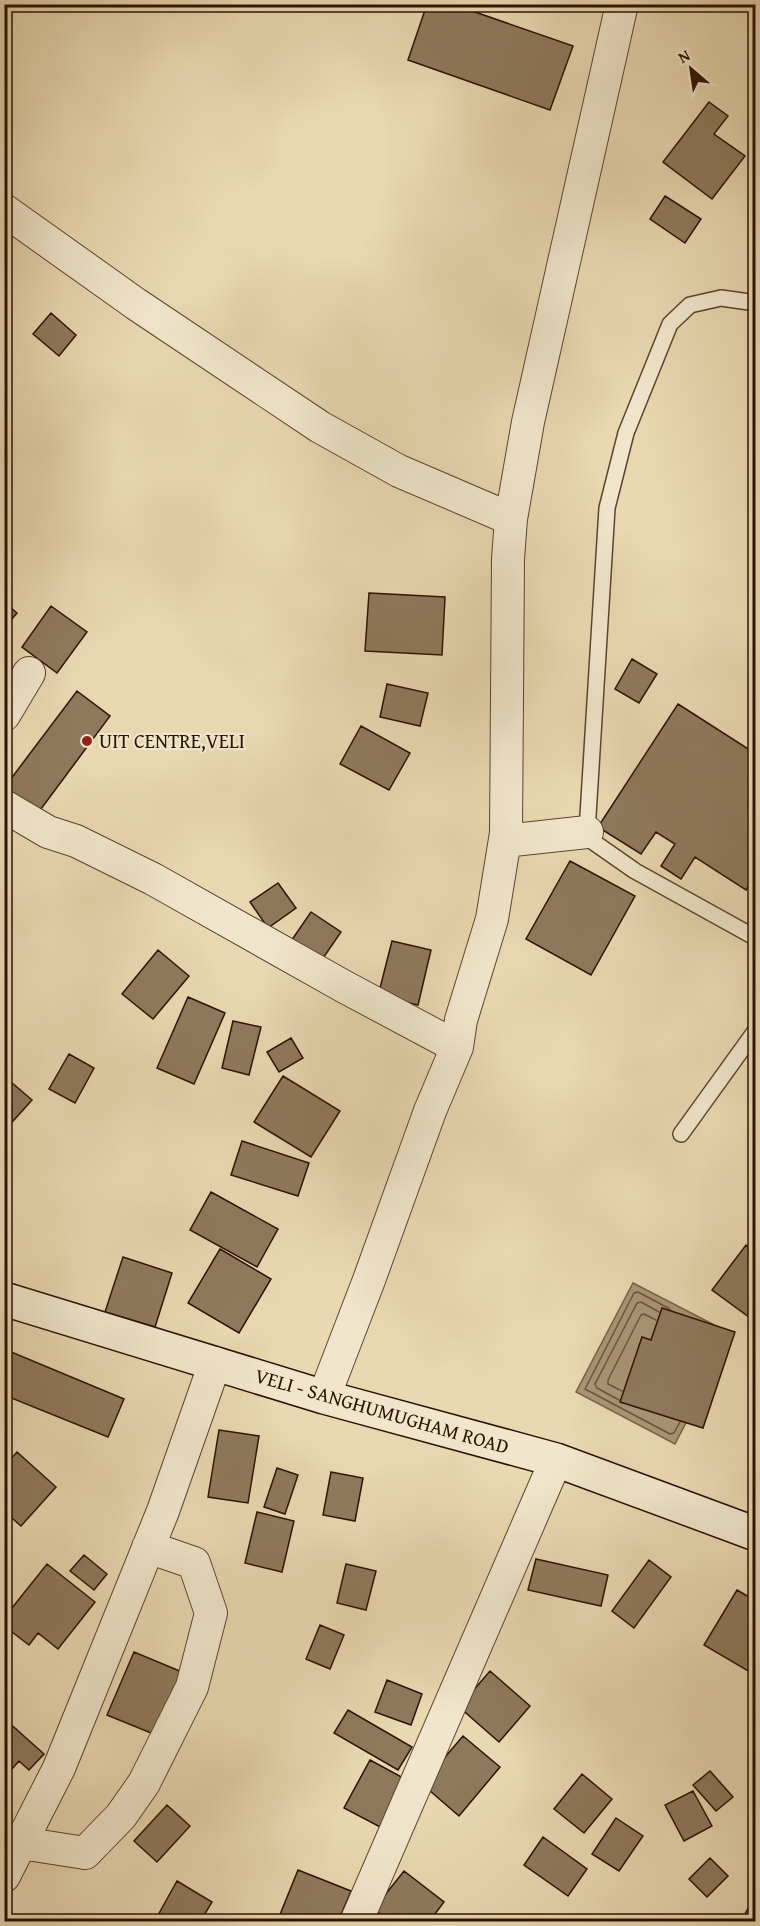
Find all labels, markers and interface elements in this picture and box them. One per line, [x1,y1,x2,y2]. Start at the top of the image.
north arrow [661,39,721,99]
text: N [673,43,694,69]
place label: UIT CENTRE,VELI [99,726,245,755]
marker: UIT CENTRE,VELI [80,734,94,748]
street label: VELI - SANGHUMUGHAM ROAD [252,1360,513,1461]

